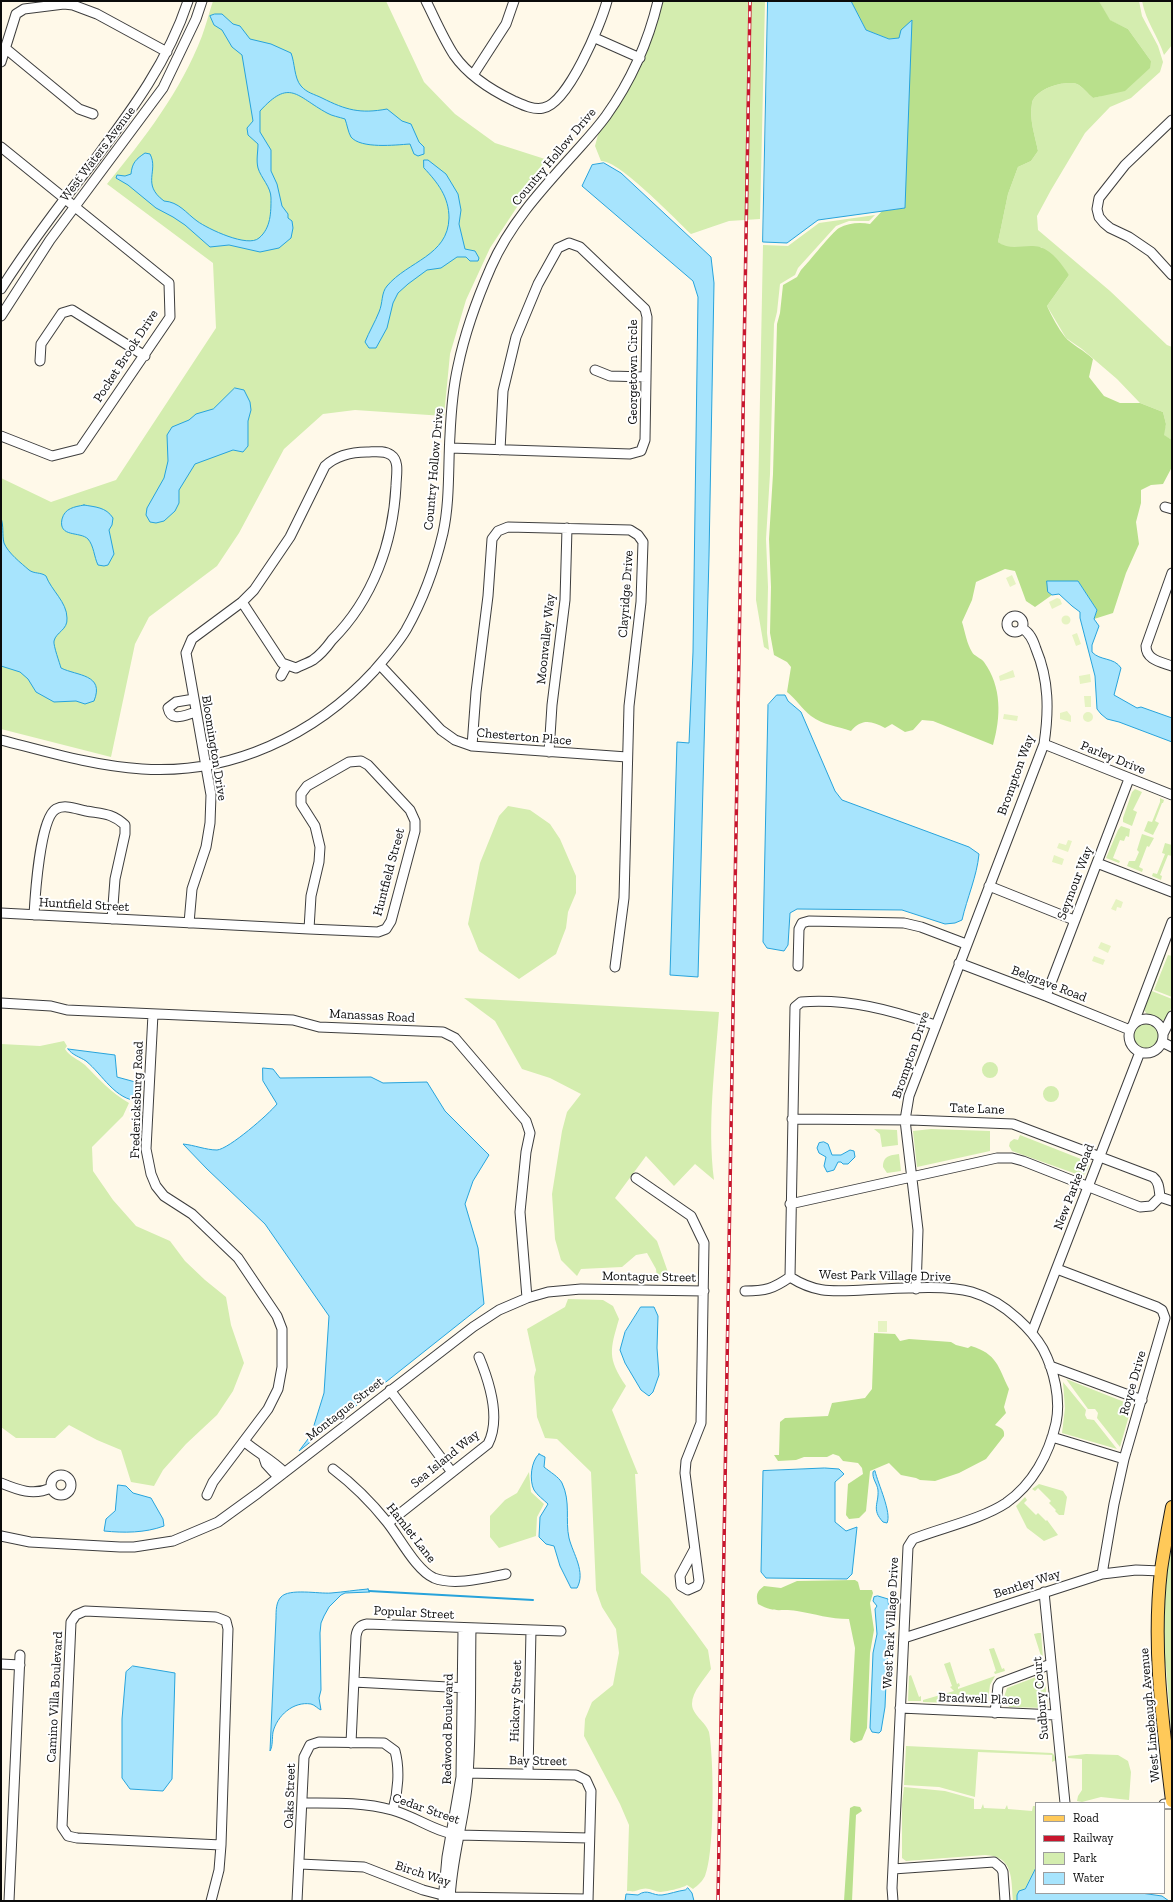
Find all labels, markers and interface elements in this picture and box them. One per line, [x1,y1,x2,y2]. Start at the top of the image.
street label: West Waters Avenue [57,103,139,205]
street label: Country Hollow Drive [509,105,599,209]
street label: Pocket Brook Drive [90,307,162,405]
street label: Georgetown Circle [625,319,641,425]
street label: Country Hollow Drive [421,407,447,531]
street label: Clayridge Drive [615,550,637,638]
street label: Moonvalley Way [533,593,559,685]
street label: Bloomington Drive [198,694,230,802]
street label: Chesterton Place [476,725,572,749]
street label: Brompton Way [994,733,1038,817]
street label: Parley Drive [1078,738,1148,778]
street label: Huntfield Street [370,826,408,918]
street label: Seymour Way [1054,844,1096,922]
street label: Huntfield Street [38,895,130,915]
street label: Belgrave Road [1009,962,1089,1006]
street label: Manassas Road [329,1006,415,1026]
street label: Brompton Drive [889,1010,933,1100]
street label: Fredericksburg Road [127,1041,147,1159]
street label: Tate Lane [949,1100,1005,1118]
street label: New Parke Road [1050,1142,1098,1232]
street label: West Park Village Drive [819,1267,951,1285]
street label: Montague Street [602,1268,696,1286]
street label: Royce Drive [1116,1349,1150,1417]
street label: Montague Street [303,1374,387,1444]
street label: Sea Island Way [408,1427,482,1491]
street label: Hamlet Lane [383,1500,439,1566]
street label: West Park Village Drive [880,1557,902,1689]
street label: Bentley Way [992,1566,1062,1602]
street label: Popular Street [373,1603,455,1623]
street label: Camino Villa Boulevard [44,1631,66,1763]
street label: West Linebaugh Avenue [1136,1647,1164,1783]
street label: Sudbury Court [1030,1656,1052,1740]
street label: Hickory Street [507,1660,525,1742]
street label: Redwood Boulevard [439,1673,457,1785]
street label: Bradwell Place [938,1690,1020,1708]
street label: Bay Street [509,1753,567,1769]
street label: Oaks Street [281,1763,299,1829]
street label: Cedar Street [390,1790,462,1828]
legend [1035,1802,1165,1894]
text: Road [1073,1811,1099,1825]
text: Railway [1073,1831,1114,1845]
text: Park [1073,1851,1097,1865]
street label: Birch Way [393,1858,453,1890]
text: Water [1073,1871,1105,1885]

